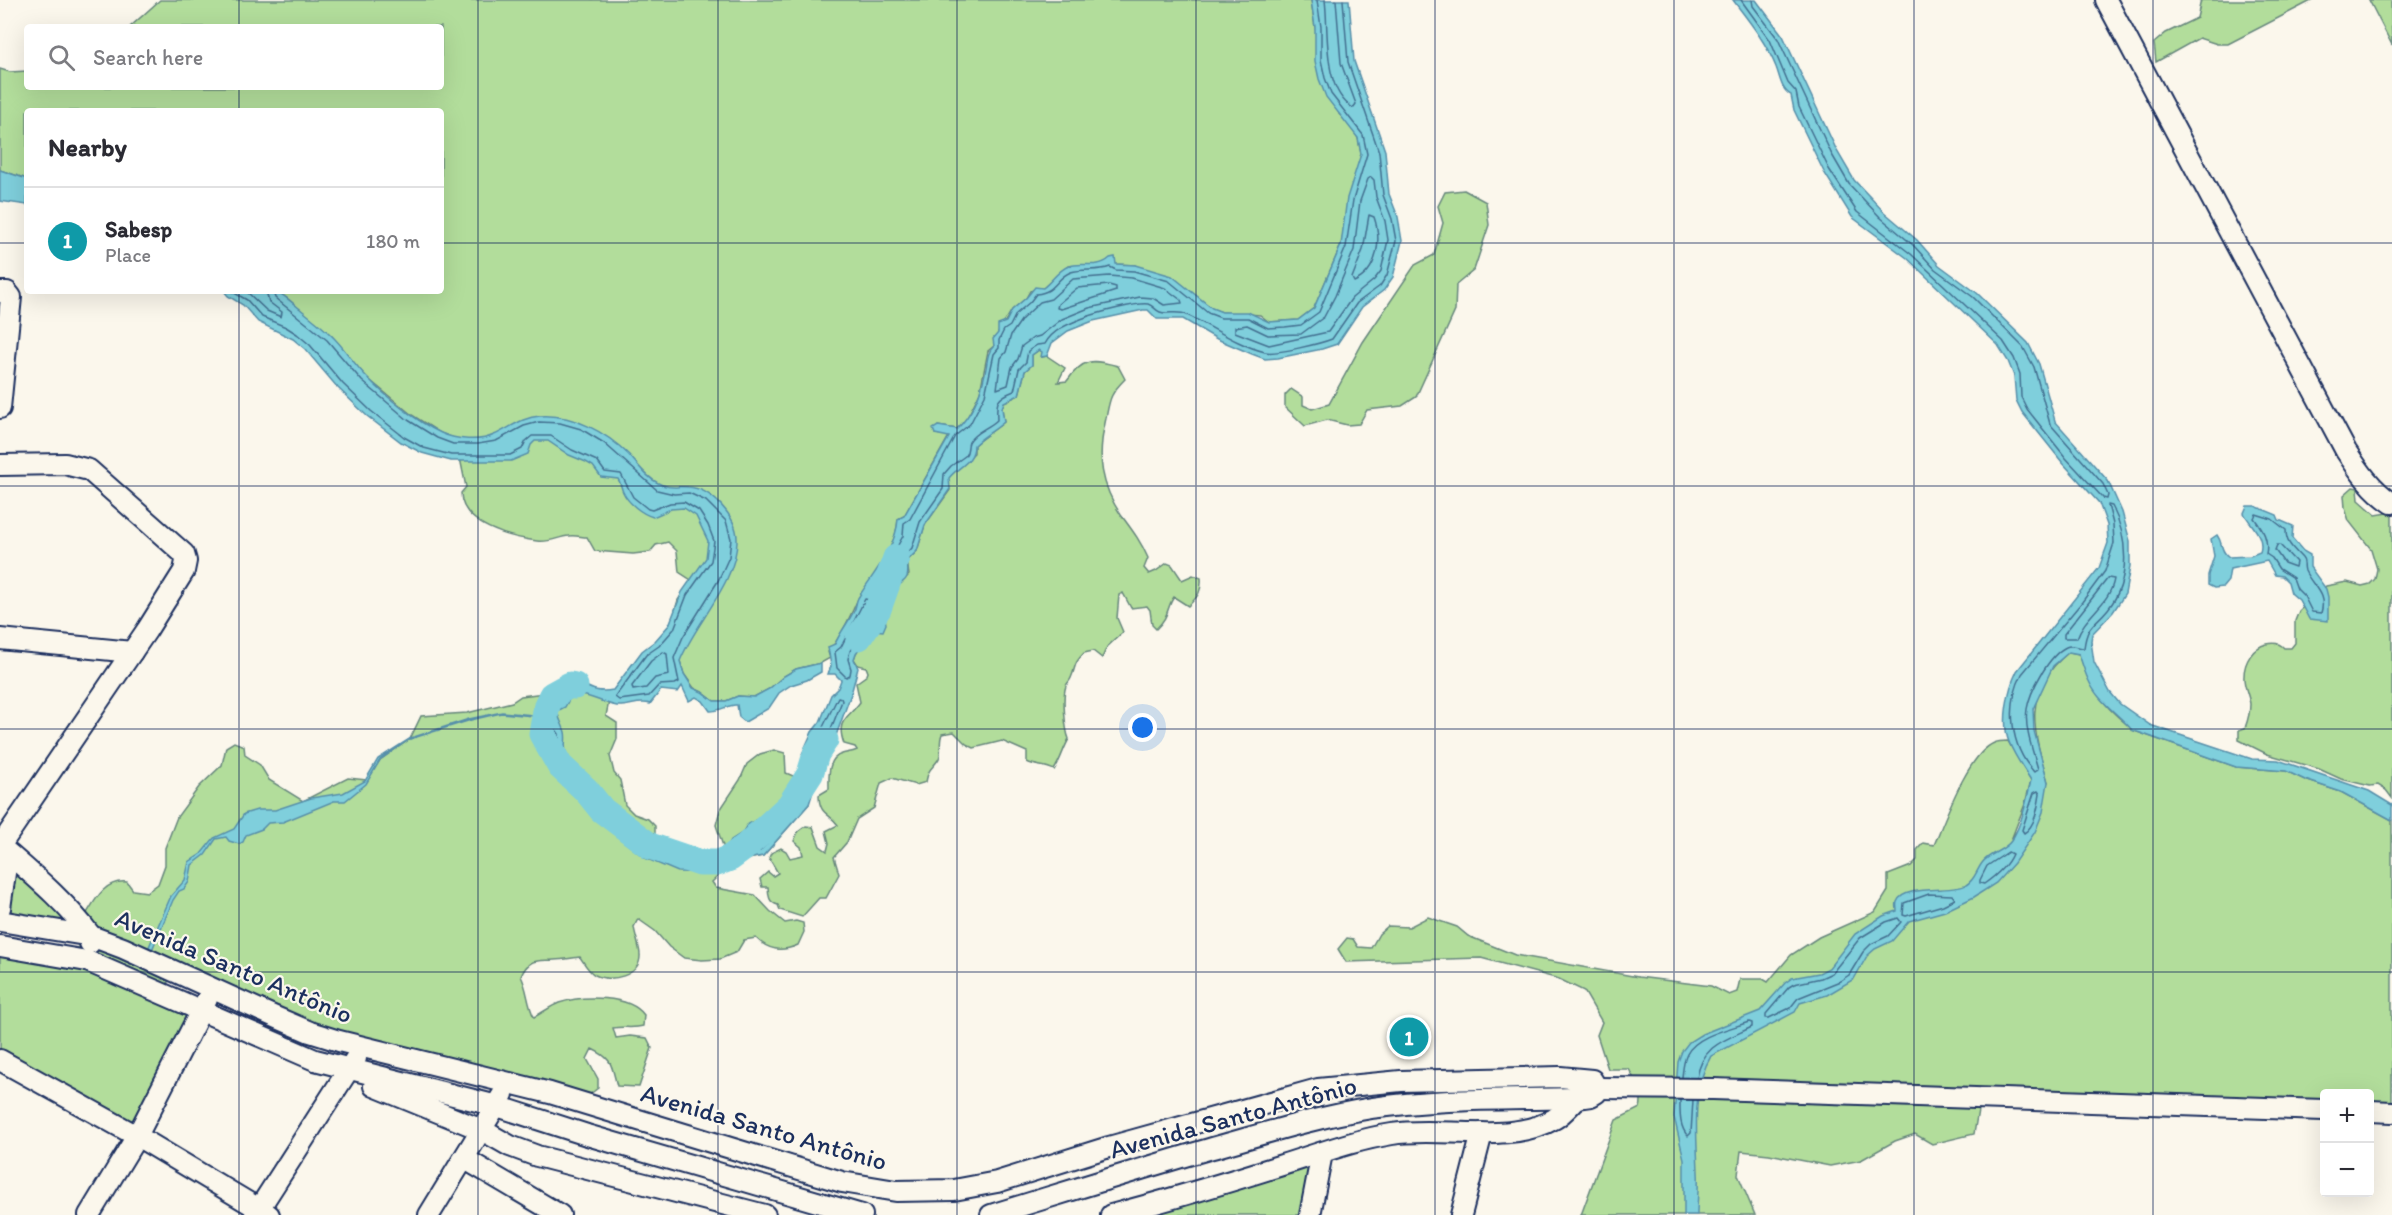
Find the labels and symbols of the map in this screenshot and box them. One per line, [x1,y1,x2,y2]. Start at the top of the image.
your location [1128,713,1157,742]
street label: Avenida Santo Antônio [111,902,357,1030]
pin: 1 [1390,1014,1428,1060]
street label: Avenida Santo Antônio [1106,1069,1360,1165]
street label: Avenida Santo Antônio [637,1077,891,1177]

